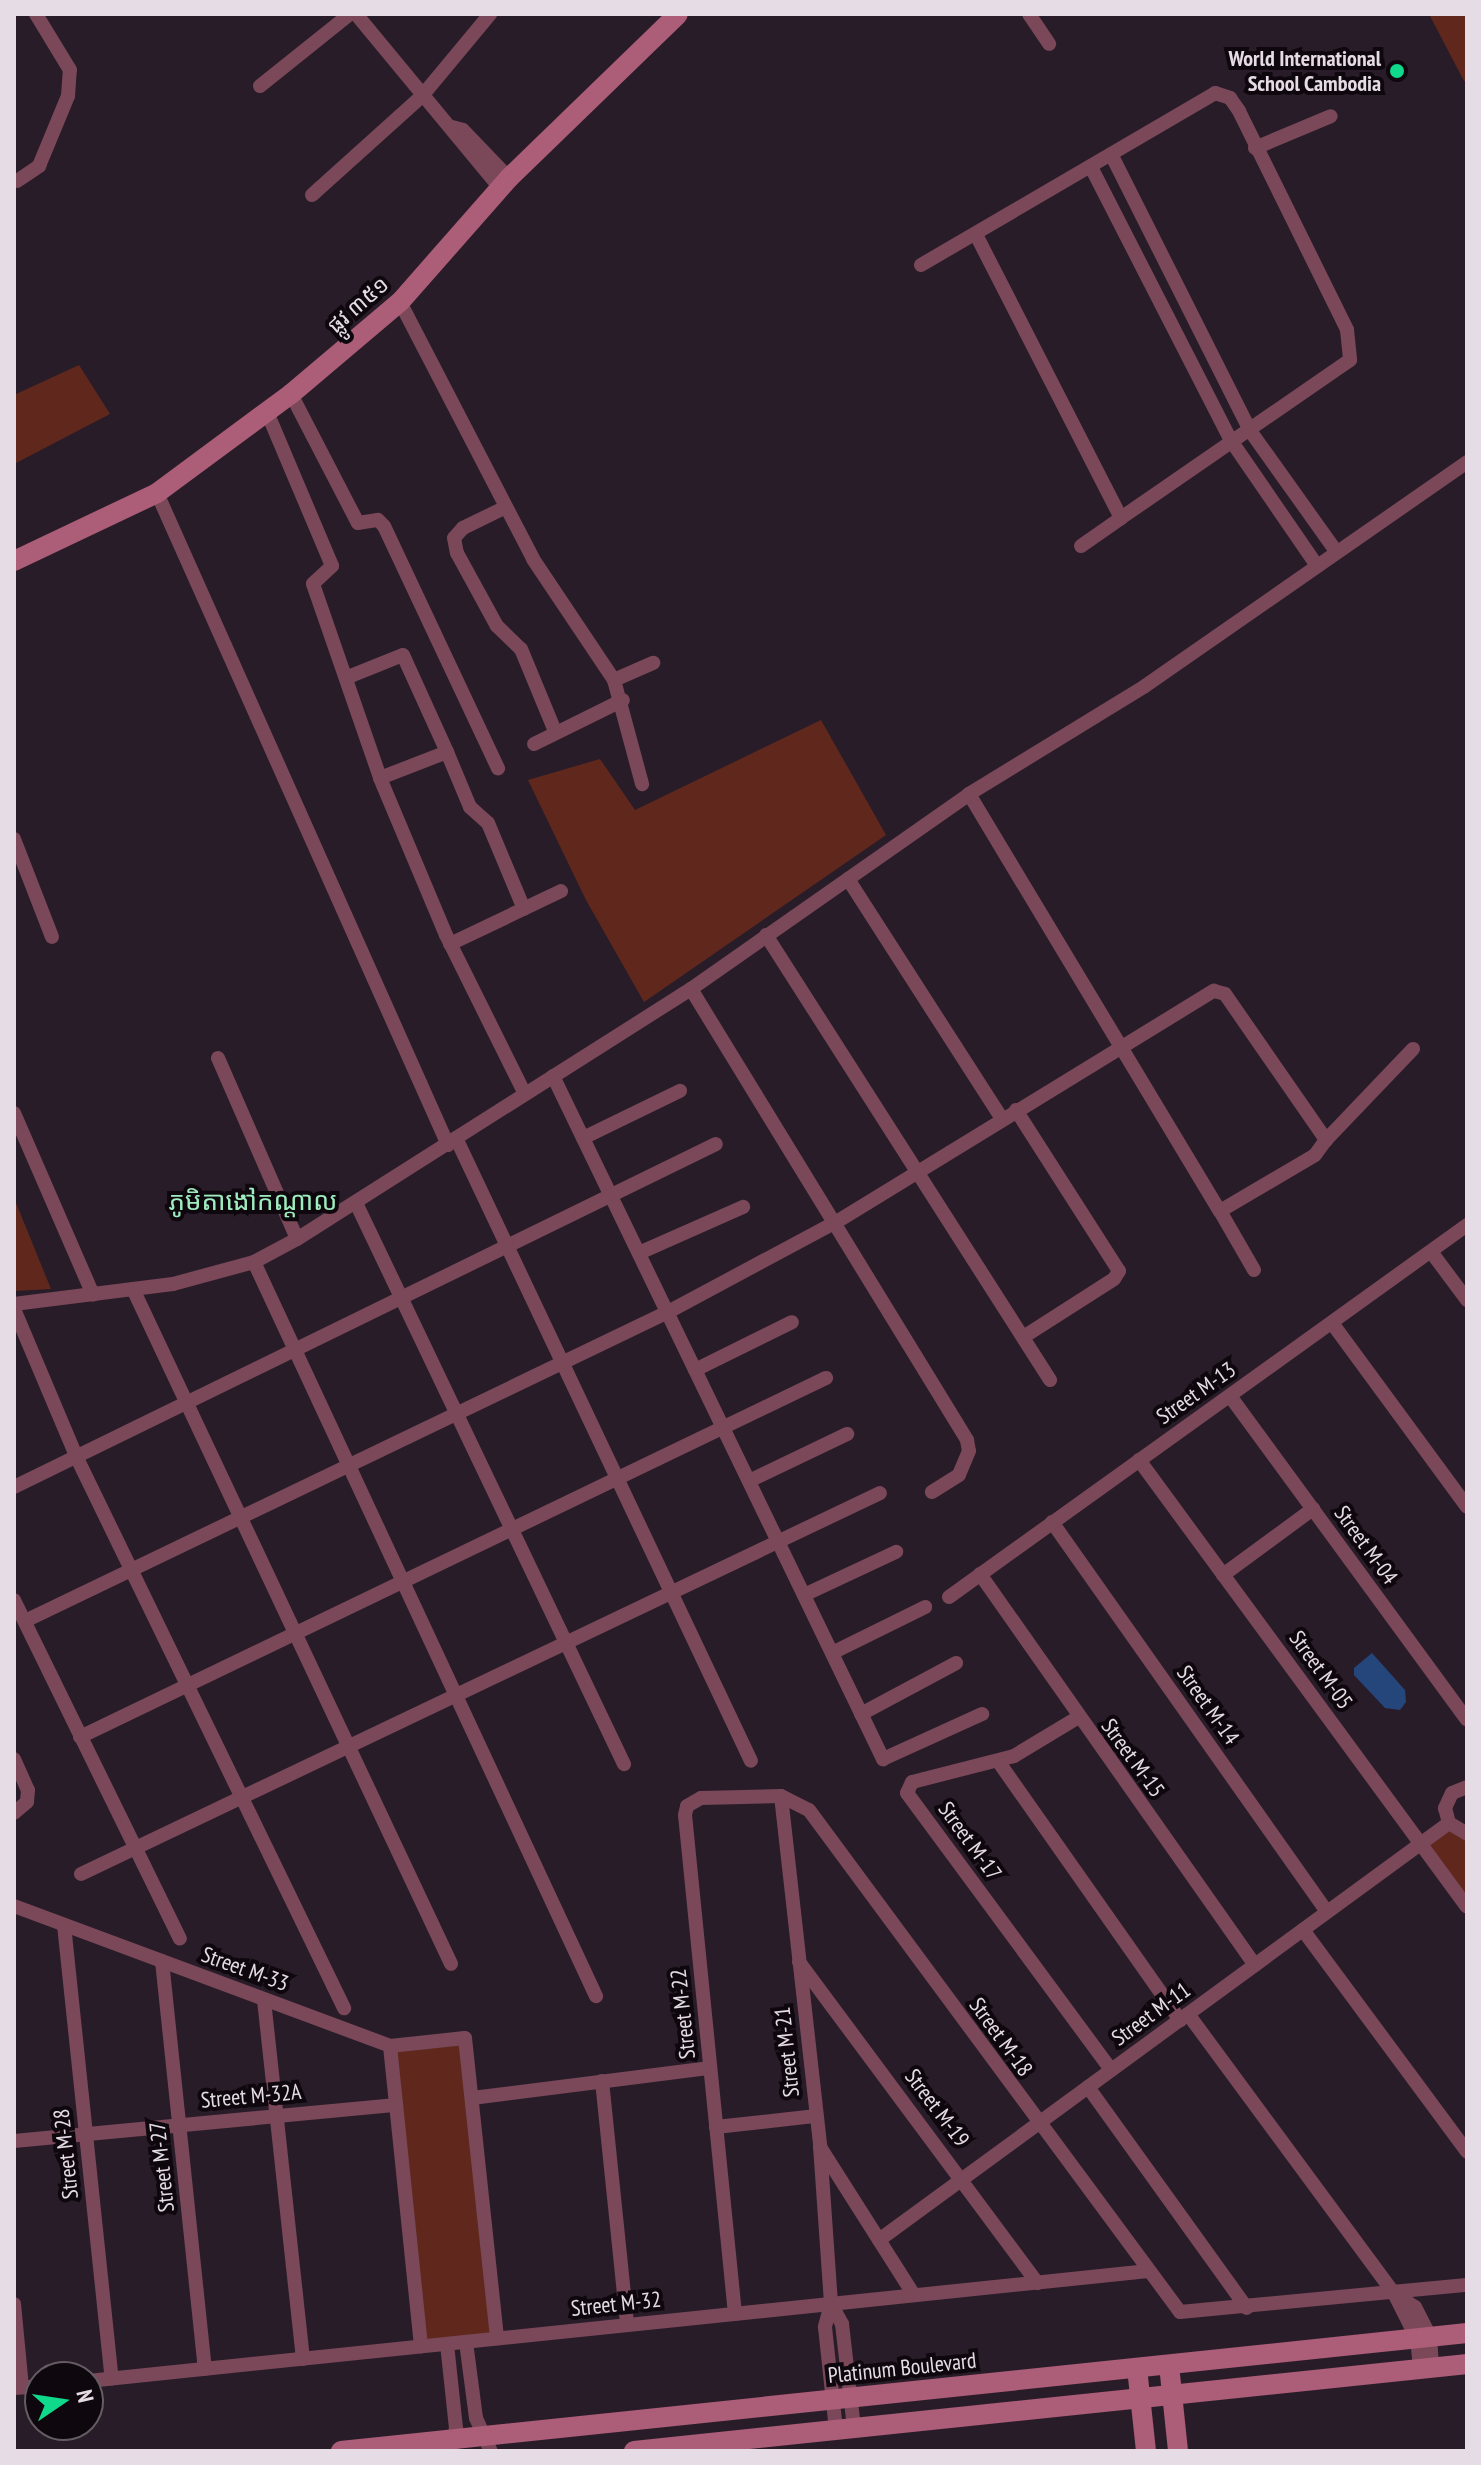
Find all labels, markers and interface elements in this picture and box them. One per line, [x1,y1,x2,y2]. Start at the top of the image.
place label: World International School Cambodia [1229,45,1381,96]
marker: World International School Cambodia [1388,62,1406,80]
street label: ផ្លូវ ៣៥១ [322,271,394,339]
district label: ភូមិតាងៅកណ្តាល [169,1185,337,1217]
street label: Street M-13 [1151,1356,1241,1430]
street label: Street M-04 [1329,1501,1403,1589]
street label: Street M-05 [1284,1626,1358,1714]
street label: Street M-14 [1171,1660,1245,1750]
street label: Street M-15 [1096,1714,1170,1802]
street label: Street M-17 [933,1797,1007,1885]
street label: Street M-33 [198,1941,292,1997]
street label: Street M-22 [665,1968,701,2060]
street label: Street M-11 [1107,1977,1195,2051]
street label: Street M-18 [964,1993,1038,2081]
street label: Street M-21 [769,2006,805,2098]
street label: Street M-19 [899,2064,975,2152]
street label: Street M-32A [200,2078,302,2114]
street label: Street M-28 [48,2108,84,2200]
street label: Street M-27 [144,2121,180,2213]
street label: Street M-32 [570,2286,662,2322]
street label: Platinum Boulevard [827,2347,977,2389]
north arrow [24,2361,104,2441]
text: N [70,2387,100,2405]

